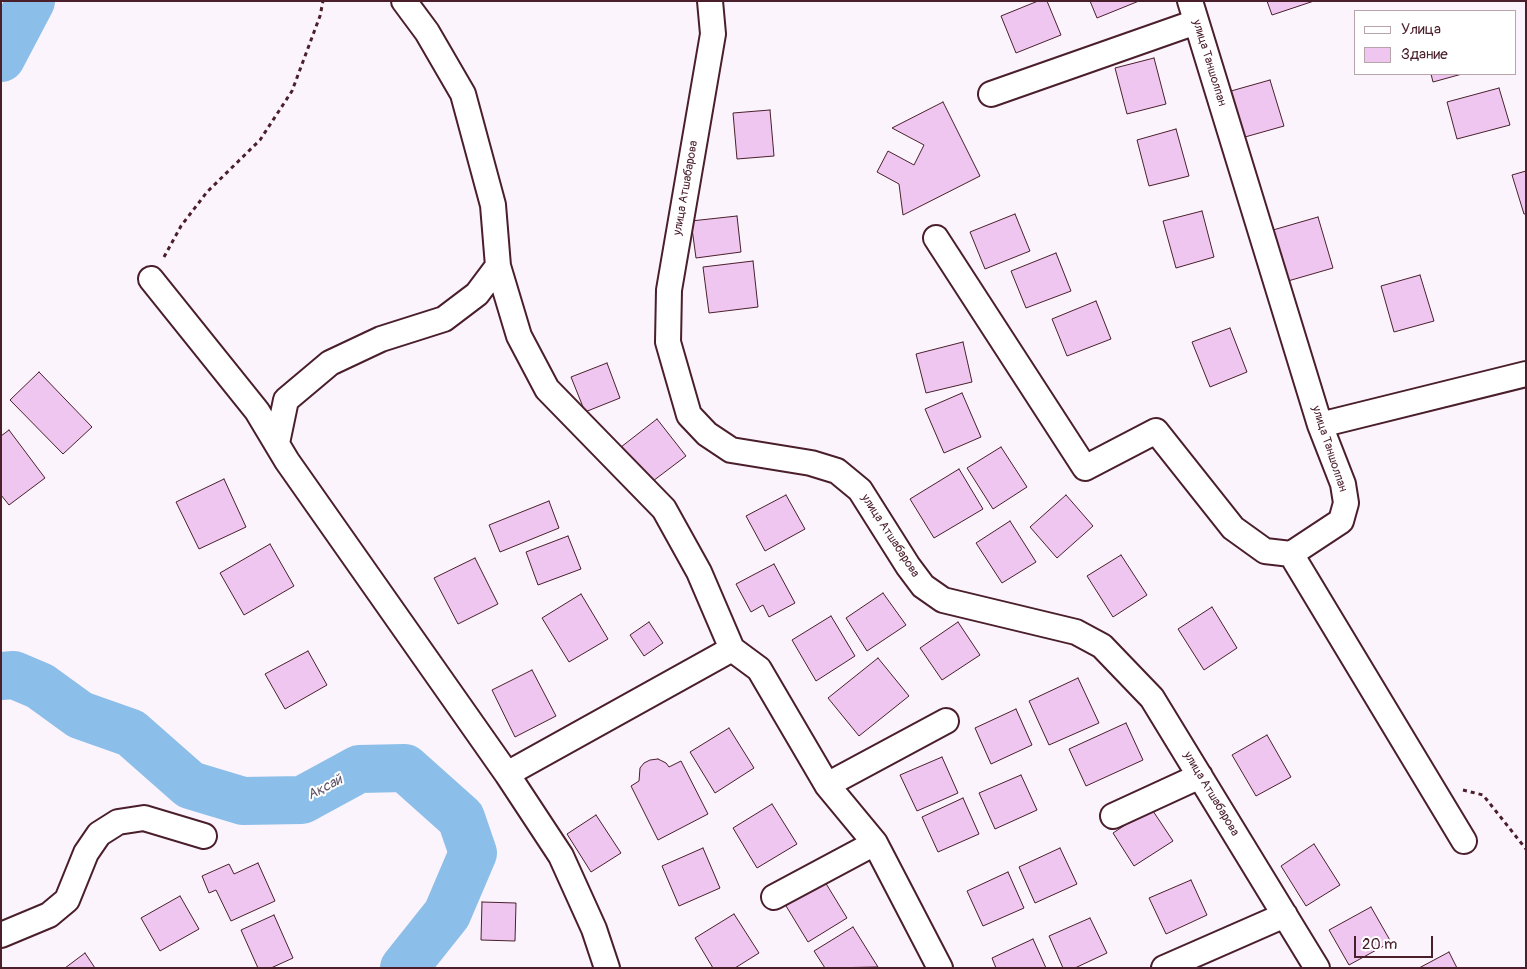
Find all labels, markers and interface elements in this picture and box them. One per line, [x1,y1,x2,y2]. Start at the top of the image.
legend [1354,10,1517,75]
street label: улица Таншолпан [1189,18,1229,108]
text: Улица [1401,20,1441,39]
text: Здание [1401,45,1448,64]
street label: улица Атшабарова [671,139,701,237]
street label: улица Таншолпан [1308,404,1350,494]
street label: улица Атшабарова [858,492,922,580]
street label: улица Атшабарова [1180,749,1242,839]
water label: Ақсай [305,772,345,804]
scale bar [1357,926,1436,958]
text: 20 m [1362,935,1397,954]

